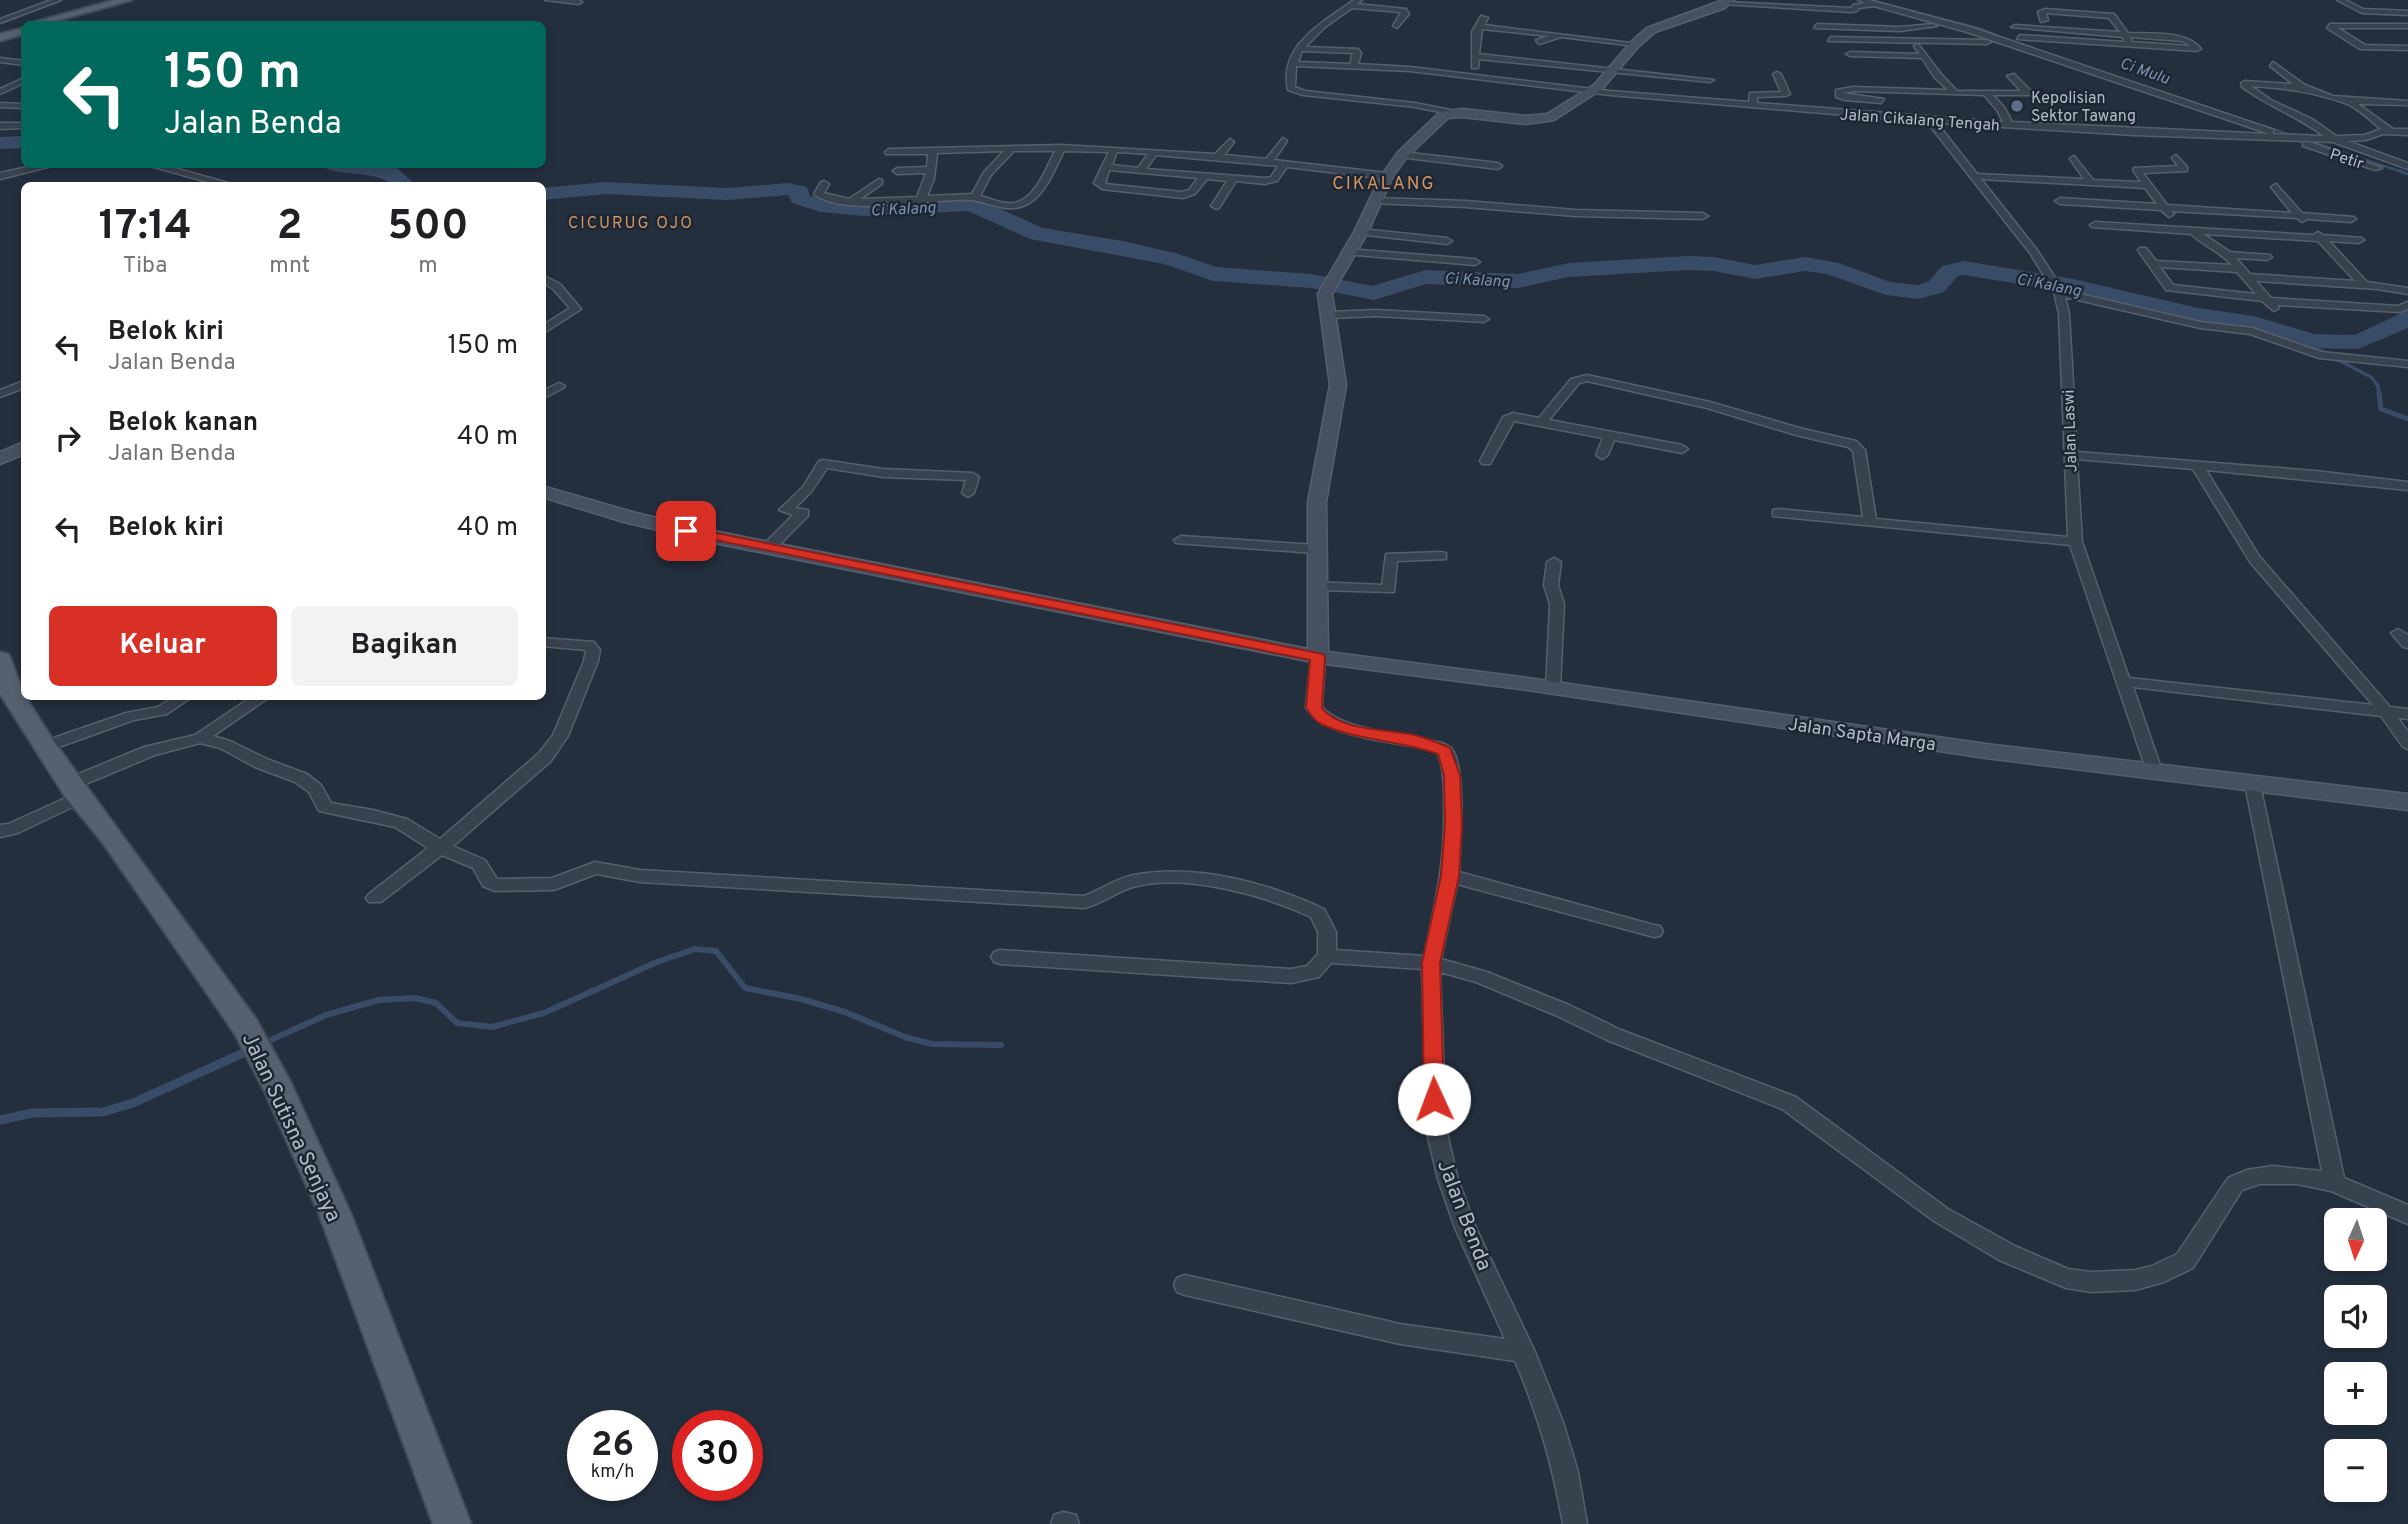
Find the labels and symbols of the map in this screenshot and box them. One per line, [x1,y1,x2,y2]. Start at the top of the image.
water label: Ci Mulu [2117,54,2172,90]
place label: Kepolisian Sektor Tawang [2031,89,2136,127]
marker: Kepolisian Sektor Tawang [2009,98,2025,114]
street label: Jalan Cikalang Tengah [1839,105,2001,137]
street label: Petir [2327,145,2366,175]
district label: CIKALANG [1332,173,1436,196]
water label: Ci Kalang [870,198,937,222]
district label: CICURUG OJO [568,214,694,234]
water label: Ci Kalang [1444,269,1510,293]
water label: Ci Kalang [2015,270,2083,302]
street label: Jalan Laswi [2060,389,2082,473]
pin [656,501,716,561]
street label: Jalan Sapta Marga [1787,714,1937,757]
street label: Jalan Sutisna Senjaya [235,1029,346,1226]
position arrow [1397,1062,1471,1136]
street label: Jalan Benda [1430,1156,1497,1275]
north arrow [2324,1208,2387,1270]
speed limit sign: 30 [672,1410,763,1501]

